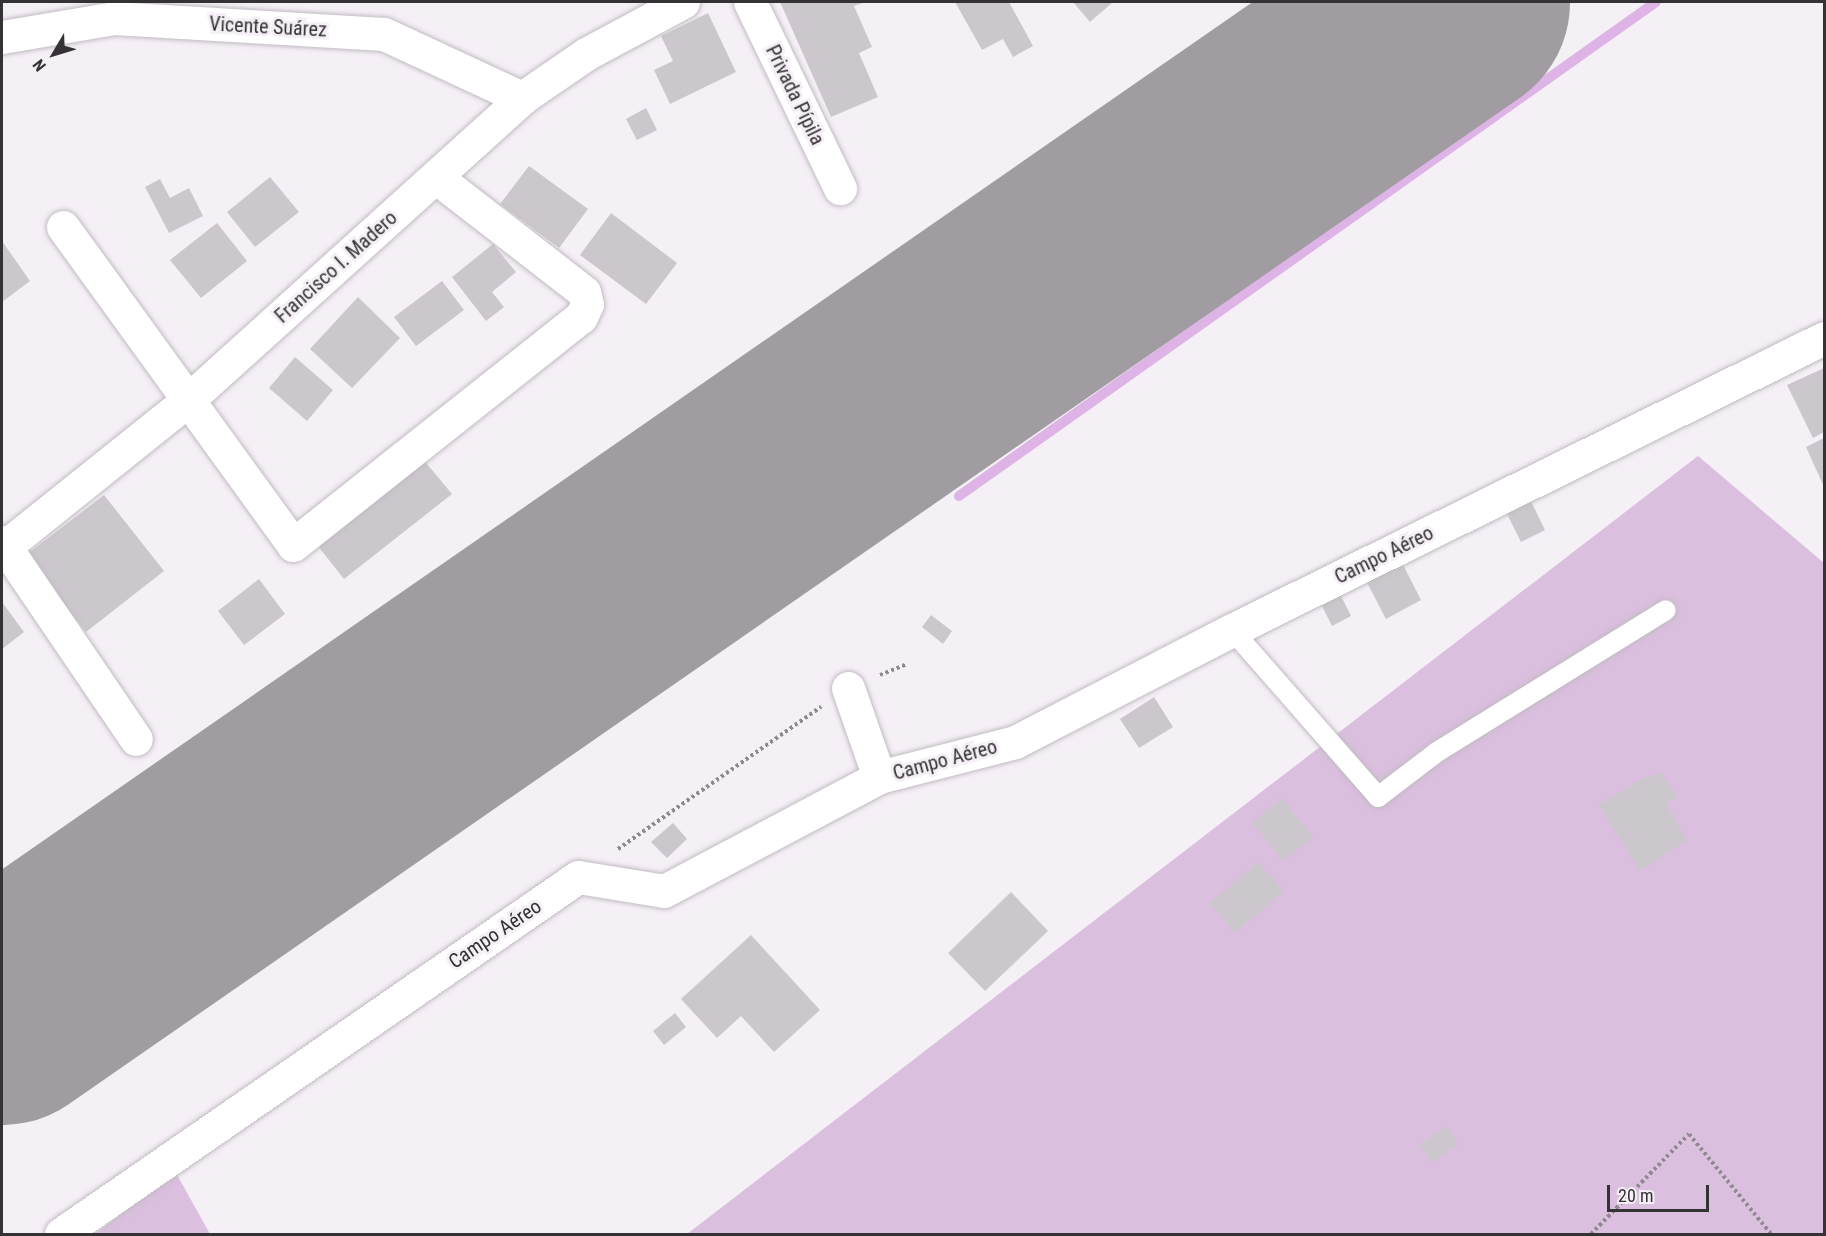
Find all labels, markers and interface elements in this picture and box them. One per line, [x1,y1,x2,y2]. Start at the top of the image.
street label: Vicente Suárez [209,12,327,42]
north arrow [24,24,84,84]
street label: Privada Pípila [760,41,830,149]
text: N [29,56,50,75]
street label: Francisco I. Madero [270,206,402,328]
street label: Campo Aéreo [1331,521,1437,589]
street label: Campo Aéreo [890,735,1000,785]
street label: Campo Aéreo [444,894,546,974]
scale bar [1610,1173,1712,1211]
text: 20 m [1618,1185,1653,1206]

